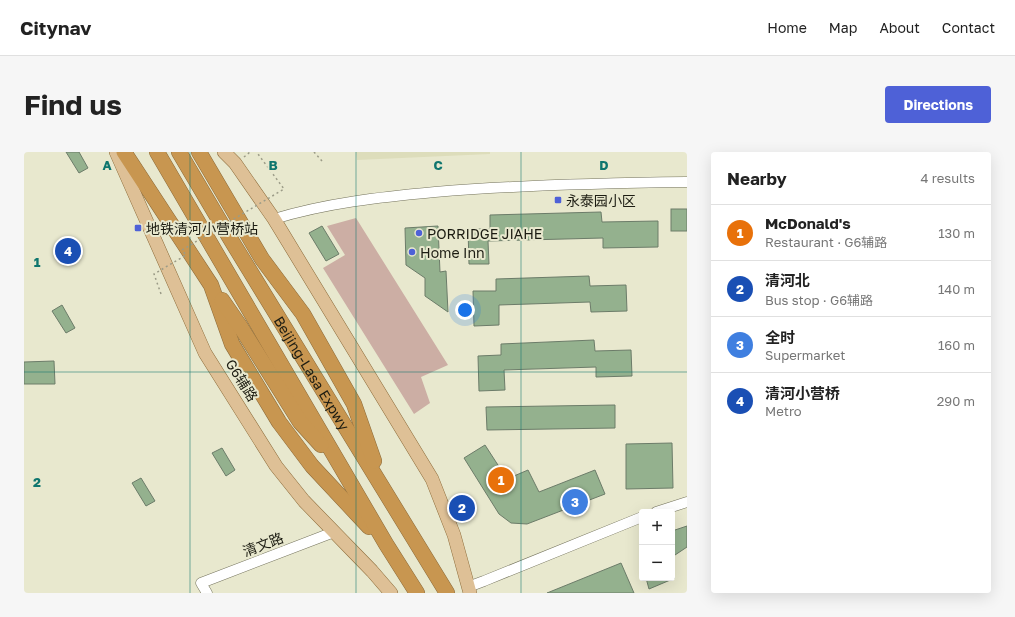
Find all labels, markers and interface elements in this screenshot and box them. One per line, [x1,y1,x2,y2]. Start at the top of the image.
text: Citynav [20,16,92,39]
text: Home [767,19,807,36]
text: Map [829,19,857,36]
text: About [879,19,920,36]
text: Contact [942,19,995,36]
button: Directions [885,86,991,123]
text: Find us [24,88,122,121]
text: A [102,157,112,173]
text: B [268,157,278,173]
text: C [433,157,443,173]
text: D [599,157,609,173]
text: Nearby [727,168,787,189]
text: 4 results [921,170,975,186]
place label: 永泰园小区 [566,192,636,209]
marker: 永泰园小区 [553,195,563,205]
text: McDonald's [765,214,851,232]
place label: 地铁清河小营桥站 [146,220,258,237]
marker: 地铁清河小营桥站 [133,223,143,233]
place label: PORRIDGE JIAHE [427,225,542,242]
text: 1 [737,225,743,241]
text: 130 m [938,225,975,241]
marker: PORRIDGE JIAHE [414,228,424,238]
text: Restaurant · G6辅路 [765,234,887,250]
pin: 4 [55,236,81,266]
place label: Home Inn [420,244,485,261]
marker: Home Inn [407,247,417,257]
text: 1 [34,254,41,270]
text: 清河北 [765,271,810,289]
text: 2 [736,281,744,297]
text: 140 m [938,281,975,297]
text: Bus stop · G6辅路 [765,292,873,308]
your location [455,300,475,320]
street label: Beijing-Lasa Expwy [271,313,354,433]
text: 全时 [765,328,795,346]
text: 3 [736,337,744,353]
text: 160 m [938,337,975,353]
text: Supermarket [765,347,846,363]
street label: G6辅路 [223,356,261,404]
text: 清河小营桥 [765,384,840,402]
text: 4 [736,393,744,409]
text: 290 m [937,393,975,409]
text: Metro [765,403,802,419]
pin: 1 [488,465,514,495]
text: 2 [33,474,41,490]
pin: 3 [562,487,588,517]
pin: 2 [449,493,475,523]
map controls [639,509,675,581]
button: + [639,509,675,545]
street label: 清文路 [240,529,286,559]
button: − [639,545,675,581]

